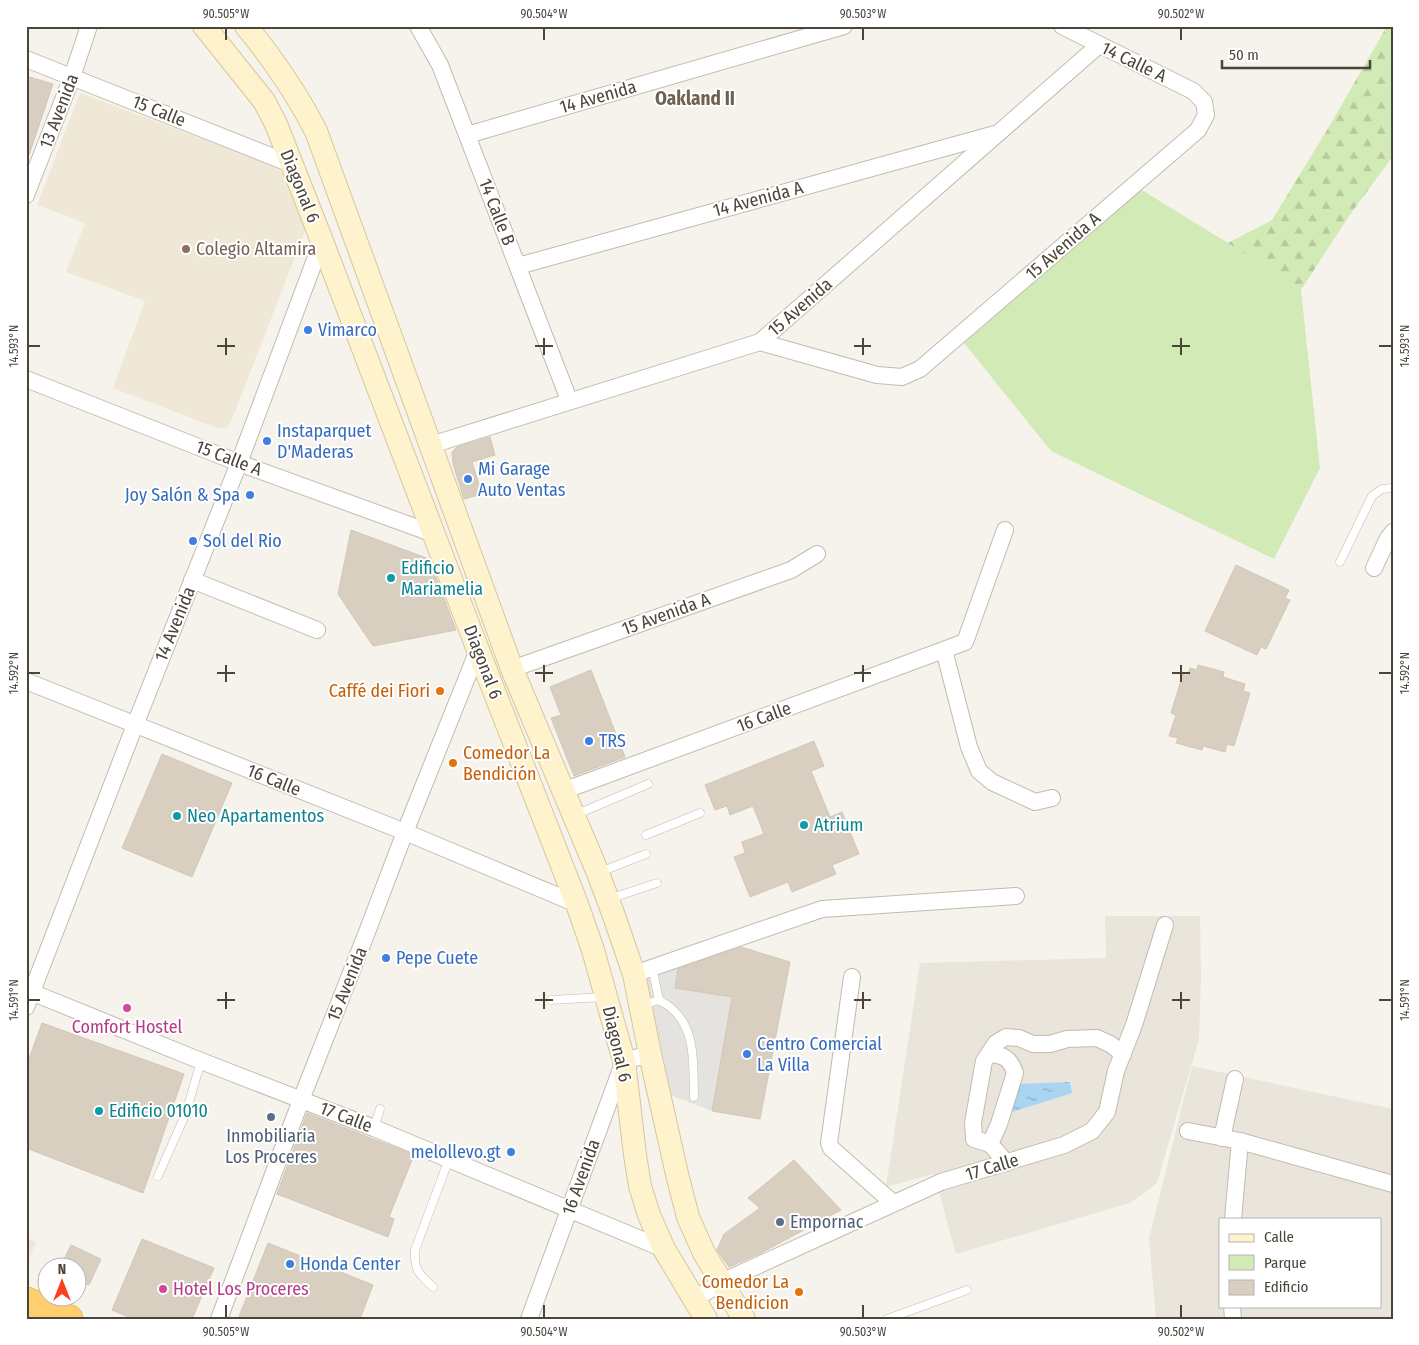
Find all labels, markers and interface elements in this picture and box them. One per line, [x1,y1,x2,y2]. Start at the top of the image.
text: 90.505°W [203,7,249,21]
text: 90.504°W [521,7,567,21]
text: 90.503°W [840,7,886,21]
text: 90.502°W [1158,7,1204,21]
street label: 14 Calle A [1098,37,1171,87]
scale bar [1222,38,1369,70]
text: 50 m [1229,46,1259,64]
street label: 13 Avenida [35,70,83,151]
street label: 14 Avenida [557,76,639,118]
district label: Oakland II [655,87,735,110]
street label: 15 Calle [129,90,189,132]
street label: Diagonal 6 [275,146,325,226]
street label: 14 Calle B [474,175,520,249]
street label: 14 Avenida A [711,176,806,222]
street label: 15 Avenida A [1021,207,1105,284]
place label: Colegio Altamira [196,238,316,260]
marker: Colegio Altamira [180,243,192,255]
street label: 15 Avenida [763,273,837,341]
place label: Vimarco [318,319,377,341]
marker: Vimarco [302,324,314,336]
text: 14.593°N [7,325,21,367]
text: 14.593°N [1398,325,1412,367]
place label: Instaparquet D'Maderas [277,420,371,463]
street label: 15 Calle A [193,435,266,481]
marker: Instaparquet D'Maderas [261,435,273,447]
place label: Mi Garage Auto Ventas [478,458,566,501]
marker: Mi Garage Auto Ventas [462,473,474,485]
place label: Joy Salón & Spa [125,484,240,506]
marker: Joy Salón & Spa [244,489,256,501]
place label: Sol del Rio [203,530,282,552]
marker: Sol del Rio [187,535,199,547]
place label: Edificio Mariamelia [401,557,483,600]
marker: Edificio Mariamelia [385,572,397,584]
street label: 14 Avenida [150,583,200,665]
street label: 15 Avenida A [619,588,713,640]
street label: Diagonal 6 [459,622,507,702]
text: 14.592°N [7,652,21,694]
text: 14.592°N [1398,652,1412,694]
place label: Caffé dei Fiori [329,680,430,702]
marker: Caffé dei Fiori [434,685,446,697]
street label: 16 Calle [734,697,794,737]
place label: TRS [599,730,626,752]
marker: TRS [583,735,595,747]
place label: Comedor La Bendición [463,742,550,785]
marker: Comedor La Bendición [447,757,459,769]
street label: 16 Calle [244,759,304,801]
place label: Neo Apartamentos [187,805,324,827]
marker: Neo Apartamentos [171,810,183,822]
place label: Atrium [814,814,863,836]
marker: Atrium [798,819,810,831]
street label: 15 Avenida [322,943,372,1024]
place label: Pepe Cuete [396,947,478,969]
marker: Pepe Cuete [380,952,392,964]
text: 14.591°N [7,979,21,1021]
text: 14.591°N [1398,979,1412,1021]
marker: Comfort Hostel [121,1002,133,1014]
street label: Diagonal 6 [598,1004,636,1084]
place label: Comfort Hostel [72,1016,183,1038]
place label: Centro Comercial La Villa [757,1033,882,1076]
marker: Centro Comercial La Villa [741,1048,753,1060]
street label: 17 Calle [317,1097,375,1137]
place label: Edificio 01010 [109,1100,208,1122]
marker: Edificio 01010 [93,1105,105,1117]
marker: Inmobiliaria Los Proceres [265,1111,277,1123]
place label: Inmobiliaria Los Proceres [225,1125,317,1168]
street label: 16 Avenida [557,1136,605,1218]
place label: melollevo.gt [411,1141,501,1163]
marker: melollevo.gt [505,1146,517,1158]
street label: 17 Calle [963,1148,1021,1185]
place label: Empornac [790,1211,864,1233]
marker: Empornac [774,1216,786,1228]
legend [1219,1218,1382,1308]
text: Calle [1264,1228,1294,1246]
place label: Honda Center [300,1253,401,1275]
text: Parque [1264,1254,1307,1272]
north arrow [38,1258,88,1308]
marker: Honda Center [284,1258,296,1270]
text: N [58,1261,66,1278]
place label: Comedor La Bendicion [702,1271,789,1314]
place label: Hotel Los Proceres [173,1278,309,1300]
text: Edificio [1264,1278,1309,1296]
marker: Hotel Los Proceres [157,1283,169,1295]
marker: Comedor La Bendicion [793,1286,805,1298]
text: 90.505°W [203,1325,249,1339]
text: 90.504°W [521,1325,567,1339]
text: 90.503°W [840,1325,886,1339]
text: 90.502°W [1158,1325,1204,1339]

